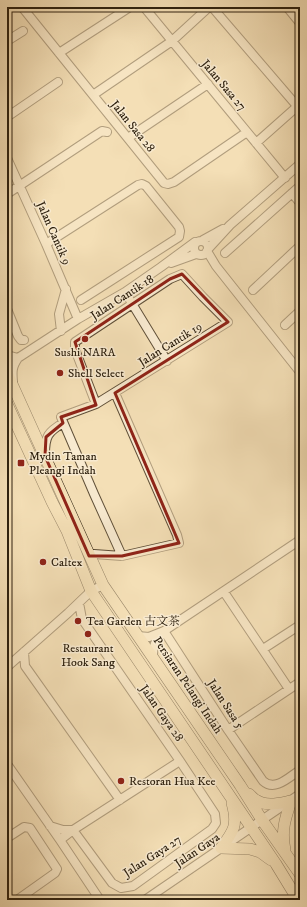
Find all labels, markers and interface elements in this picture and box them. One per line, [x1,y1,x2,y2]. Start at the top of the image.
street label: Jalan Sasa 27 [197,56,249,114]
street label: Jalan Sasa 28 [107,97,158,155]
street label: Jalan Cantik 9 [32,198,74,267]
street label: Jalan Cantik 18 [87,271,157,324]
street label: Jalan Cantik 19 [135,319,205,370]
marker: Sushi NARA [80,334,90,344]
place label: Sushi NARA [55,345,116,360]
place label: Shell Select [68,366,124,381]
marker: Shell Select [55,368,65,378]
place label: Mydin Taman Pleangi Indah [29,449,97,478]
marker: Mydin Taman Pleangi Indah [16,458,26,468]
place label: Caltex [51,555,82,570]
marker: Caltex [38,557,48,567]
place label: Tea Garden 古文茶 [86,614,180,629]
marker: Tea Garden 古文茶 [73,616,83,626]
marker: Restaurant Hook Sang [83,629,93,639]
street label: Persiaran Pelangi Indah [150,634,226,737]
place label: Restaurant Hook Sang [61,641,115,670]
street label: Jalan Sasa 5 [203,676,247,732]
street label: Jalan Gaya 28 [136,681,187,745]
place label: Restoran Hua Kee [129,774,216,789]
marker: Restoran Hua Kee [116,776,126,786]
street label: Jalan Gaya [171,829,224,872]
street label: Jalan Gaya 27 [120,832,184,881]

